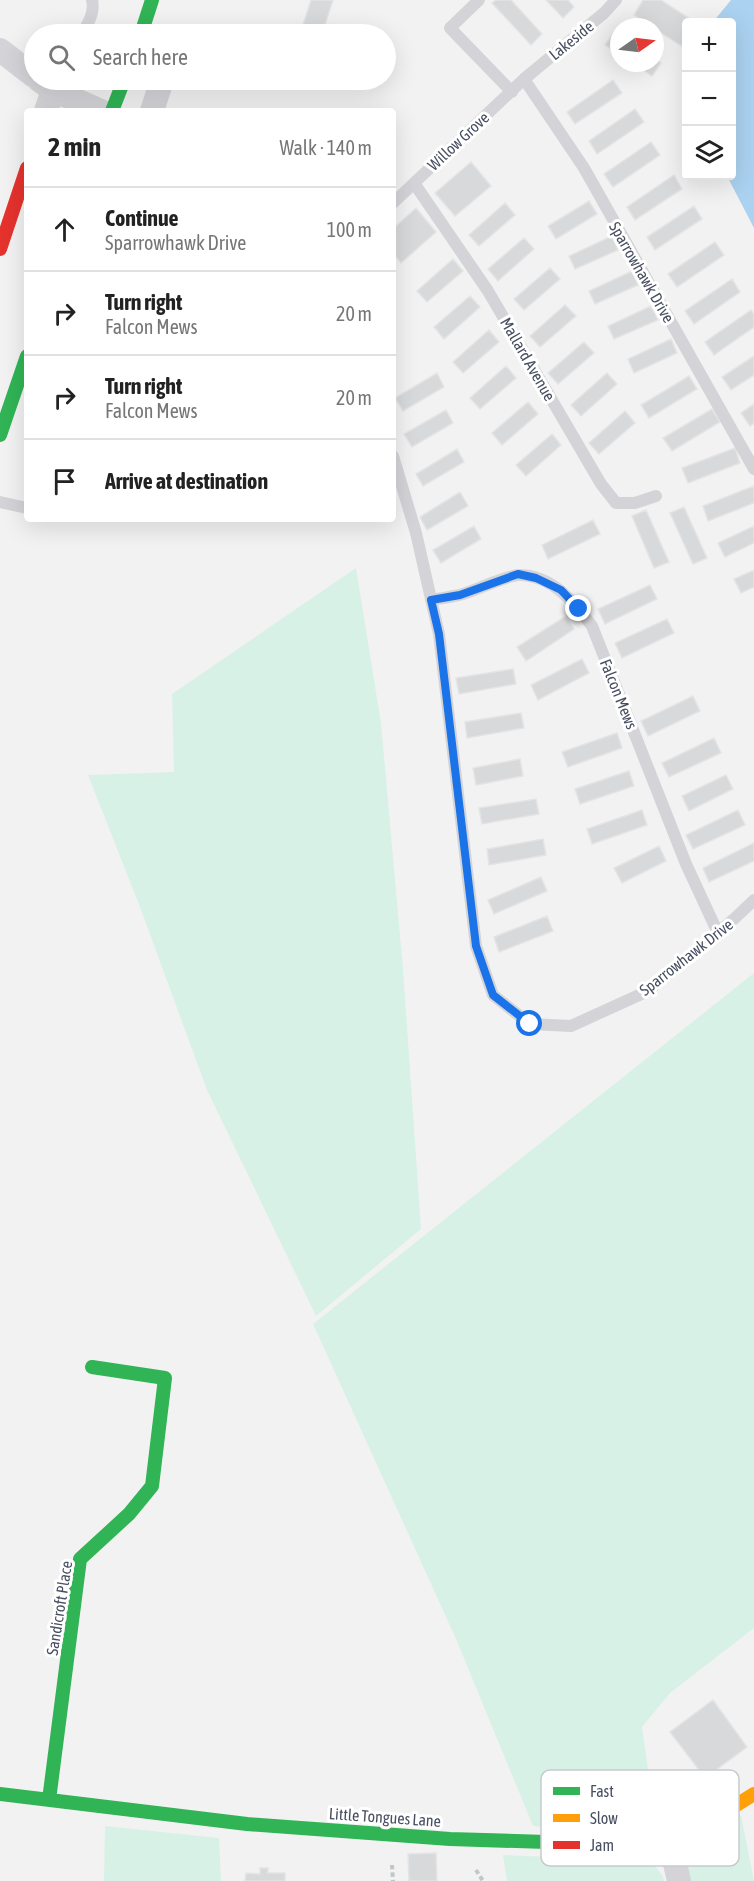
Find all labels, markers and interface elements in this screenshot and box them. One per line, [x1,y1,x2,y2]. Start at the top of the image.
street label: Lakeside [545,17,597,63]
north arrow [610,18,664,72]
map controls [682,18,736,180]
button: + [682,18,736,72]
search box [24,24,396,90]
icon: search [45,41,78,74]
text: Search here [93,44,188,70]
button: − [682,72,736,126]
street label: Willow Grove [424,108,492,174]
button: layers [682,126,736,180]
text: 2 min [48,132,101,162]
text: Walk · 140 m [280,136,372,159]
text: Continue [105,205,179,231]
icon: ahead [48,213,81,246]
text: 100 m [327,218,372,241]
street label: Sparrowhawk Drive [605,219,678,326]
text: Sparrowhawk Drive [105,231,246,254]
text: Turn right [105,289,182,315]
icon: right [48,297,81,330]
text: 20 m [336,302,372,325]
street label: Mallard Avenue [497,314,559,404]
text: Falcon Mews [105,315,198,338]
text: Turn right [105,373,182,399]
icon: right [48,381,81,414]
text: 20 m [336,386,372,409]
text: Falcon Mews [105,399,198,422]
icon: arrive [48,465,81,498]
text: Arrive at destination [105,468,268,494]
route end [565,595,591,621]
street label: Falcon Mews [597,656,641,732]
street label: Sparrowhawk Drive [636,915,737,1000]
route start [516,1010,542,1036]
street label: Sandicroft Place [43,1560,75,1656]
legend [541,1770,739,1866]
text: Fast [590,1782,614,1800]
street label: Little Tongues Lane [328,1804,442,1831]
text: Slow [590,1809,618,1827]
text: Jam [590,1836,614,1854]

